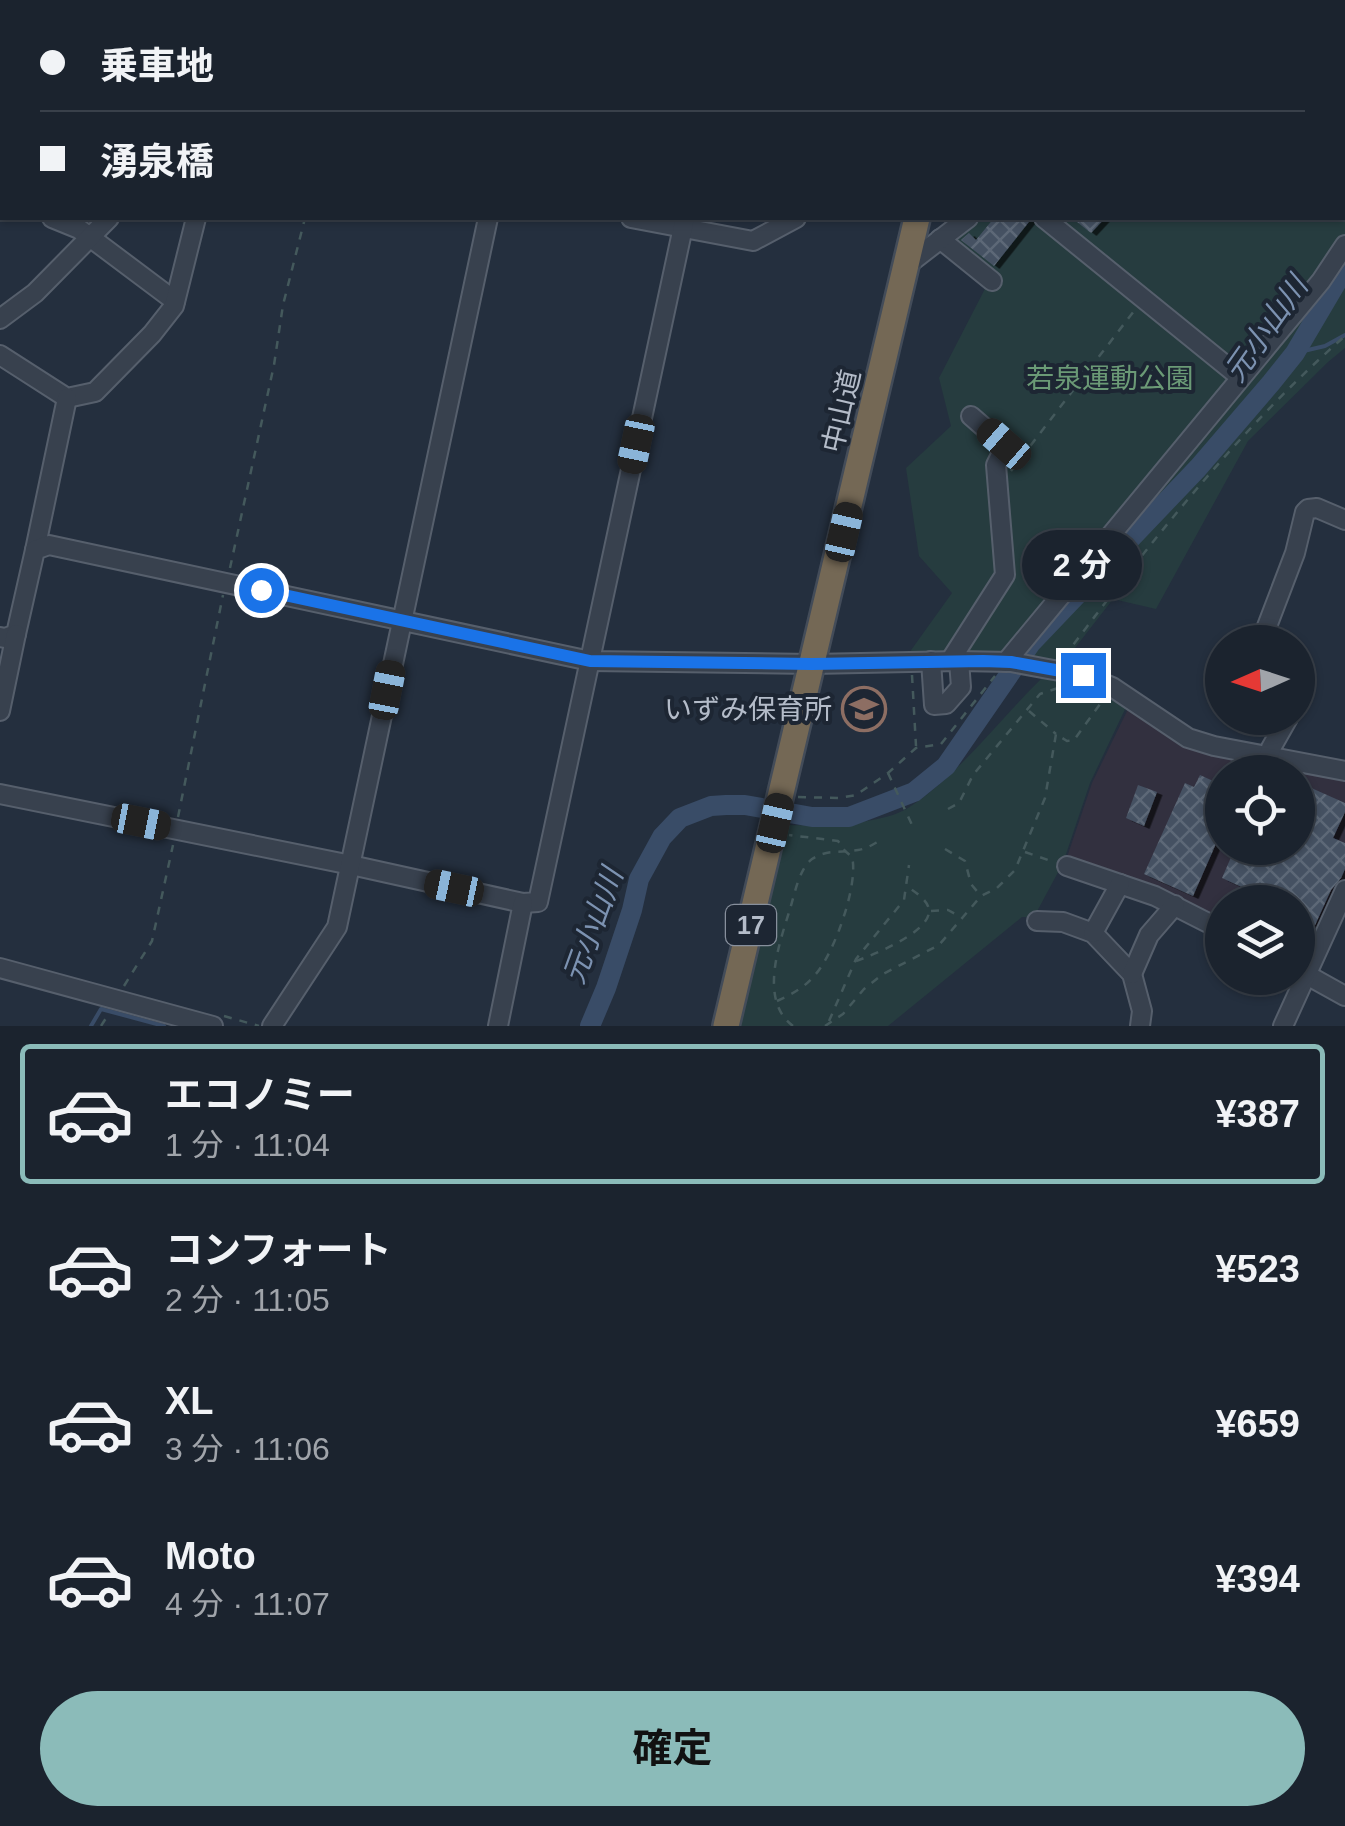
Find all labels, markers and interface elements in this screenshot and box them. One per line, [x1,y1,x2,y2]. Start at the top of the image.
text: 乗車地 [100,45,214,87]
text: 湧泉橋 [100,141,214,183]
water label: 元小山川 [1218,268,1315,387]
park label: 若泉運動公園 [1026,363,1194,394]
street label: 中山道 [817,367,866,456]
car [615,412,657,476]
car [972,413,1036,475]
car [823,499,865,565]
callout: 2 分 [1023,530,1143,600]
text: 2 分 [1053,547,1111,583]
route start [239,568,284,613]
north arrow [1205,625,1315,735]
map controls [1205,625,1315,995]
route end [1061,653,1106,698]
car [367,658,407,722]
school or university icon: いずみ保育所 [841,686,887,732]
place label: いずみ保育所 [664,694,832,725]
button: locate [1205,755,1315,865]
car [754,790,796,856]
car [109,802,173,842]
water label: 元小山川 [557,861,630,988]
car [422,867,486,909]
button: layers [1205,885,1315,995]
road number: 17 [726,905,776,945]
icon: car [45,1069,135,1159]
text: エコノミー [165,1074,355,1116]
text: ¥387 [1215,1093,1300,1135]
text: 1 分 · 11:04 [165,1127,330,1163]
icon: car [45,1224,135,1314]
text: コンフォート [165,1229,392,1271]
text: ¥523 [1215,1248,1300,1290]
text: 2 分 · 11:05 [165,1282,330,1318]
icon: car [45,1379,135,1469]
text: XL [165,1380,214,1422]
text: ¥659 [1215,1403,1300,1445]
text: 3 分 · 11:06 [165,1431,330,1467]
icon: car [45,1534,135,1624]
text: Moto [165,1535,256,1577]
text: ¥394 [1215,1558,1300,1600]
text: 4 分 · 11:07 [165,1586,330,1622]
button: 確定 [40,1691,1305,1806]

